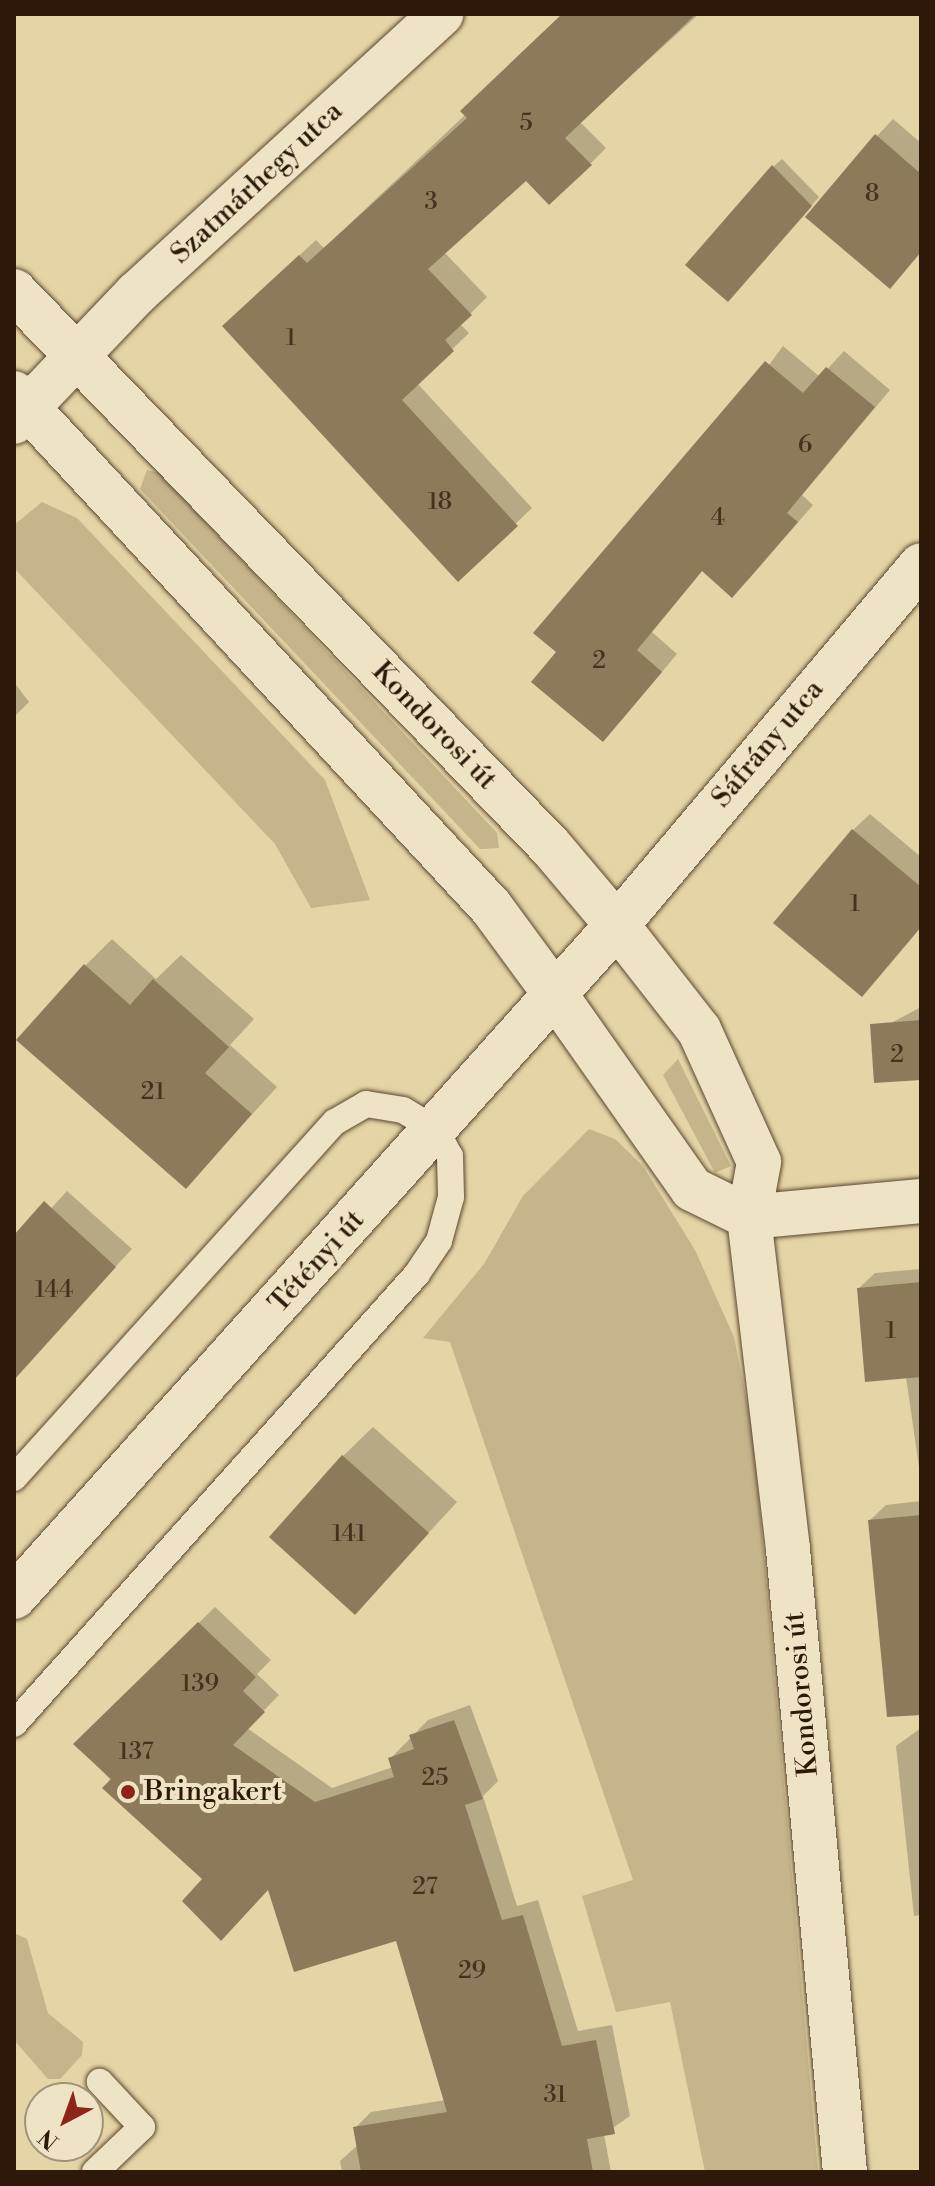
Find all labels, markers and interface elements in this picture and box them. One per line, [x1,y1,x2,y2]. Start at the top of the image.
street label: Szatmárhegy utca [164,95,350,271]
house number: 5 [519,110,533,138]
house number: 8 [865,181,879,209]
house number: 3 [424,189,438,217]
house number: 1 [286,325,296,353]
house number: 6 [798,432,812,460]
house number: 18 [428,489,452,517]
house number: 4 [711,505,725,533]
house number: 2 [592,648,606,676]
street label: Kondorosi út [365,655,503,797]
street label: Sáfrány utca [705,673,831,815]
house number: 1 [850,891,860,919]
house number: 2 [890,1042,904,1070]
house number: 21 [141,1079,165,1107]
street label: Tétényi út [262,1204,372,1320]
house number: 144 [35,1277,73,1305]
house number: 1 [886,1318,896,1346]
house number: 141 [332,1521,366,1549]
street label: Kondorosi út [778,1610,826,1778]
house number: 139 [181,1671,219,1699]
house number: 137 [118,1739,154,1767]
house number: 25 [422,1765,448,1793]
place label: Bringakert [144,1775,282,1809]
marker: Bringakert [119,1783,137,1801]
house number: 27 [412,1874,438,1902]
house number: 29 [458,1958,486,1986]
north arrow [24,2082,104,2162]
house number: 31 [543,2082,567,2110]
text: N [34,2123,65,2155]

